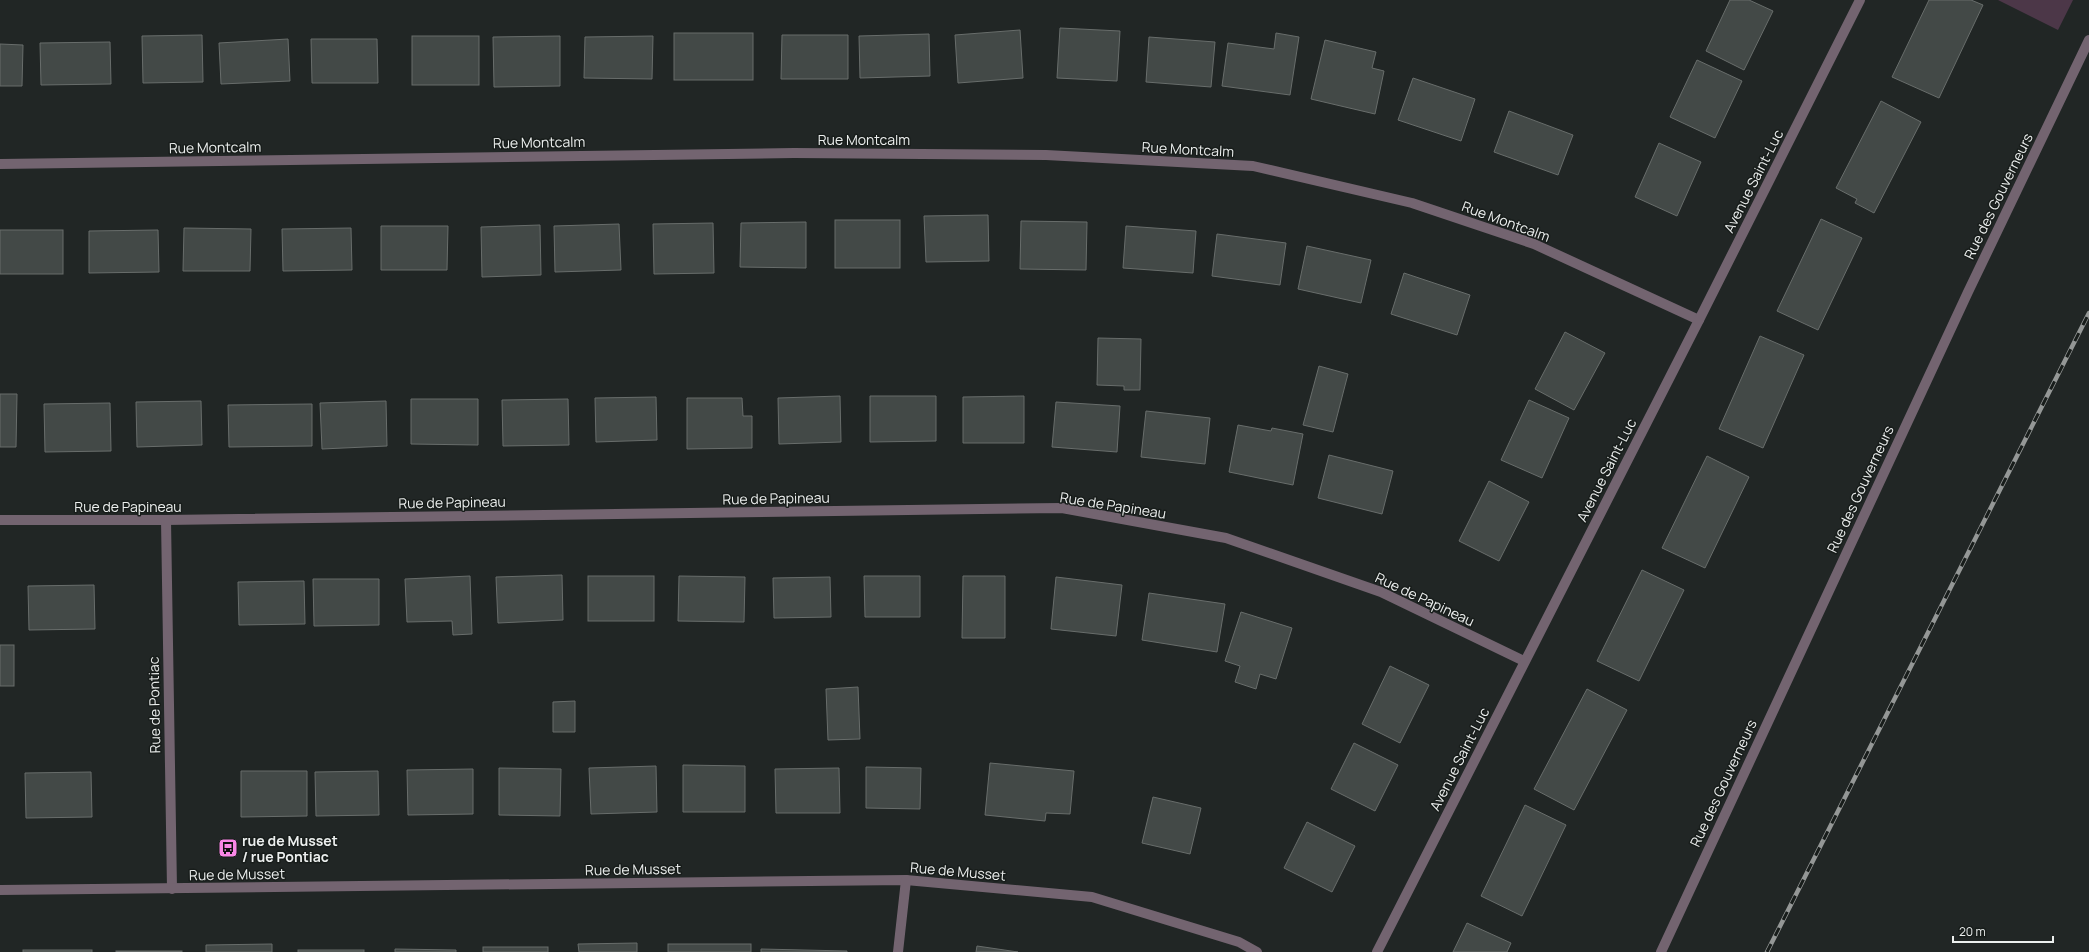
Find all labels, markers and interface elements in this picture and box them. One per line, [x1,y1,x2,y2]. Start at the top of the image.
street label: Avenue Saint-Luc [1719,126,1787,236]
street label: Rue Montcalm [818,130,910,149]
street label: Rue des Gouverneurs [1959,130,2037,262]
street label: Rue Montcalm [493,132,586,152]
street label: Rue Montcalm [169,137,262,157]
street label: Rue Montcalm [1141,137,1235,161]
street label: Rue Montcalm [1459,196,1553,246]
street label: Avenue Saint-Luc [1572,415,1640,525]
street label: Rue des Gouverneurs [1822,422,1898,556]
street label: Rue de Papineau [1059,487,1167,523]
street label: Rue de Papineau [722,488,830,508]
street label: Rue de Papineau [398,492,506,512]
street label: Rue de Papineau [74,497,182,516]
street label: Rue de Papineau [1372,568,1478,630]
street label: Rue de Pontiac [144,656,164,754]
street label: Avenue Saint-Luc [1425,704,1493,814]
street label: Rue des Gouverneurs [1685,716,1761,850]
place label: rue de Musset / rue Pontiac [242,831,338,866]
bus stop icon: rue de Musset / rue Pontiac [217,837,239,859]
street label: Rue de Musset [909,857,1007,885]
street label: Rue de Musset [585,859,682,879]
street label: Rue de Musset [189,864,286,884]
scale bar [1953,918,2053,944]
text: 20 m [1959,923,1986,940]

